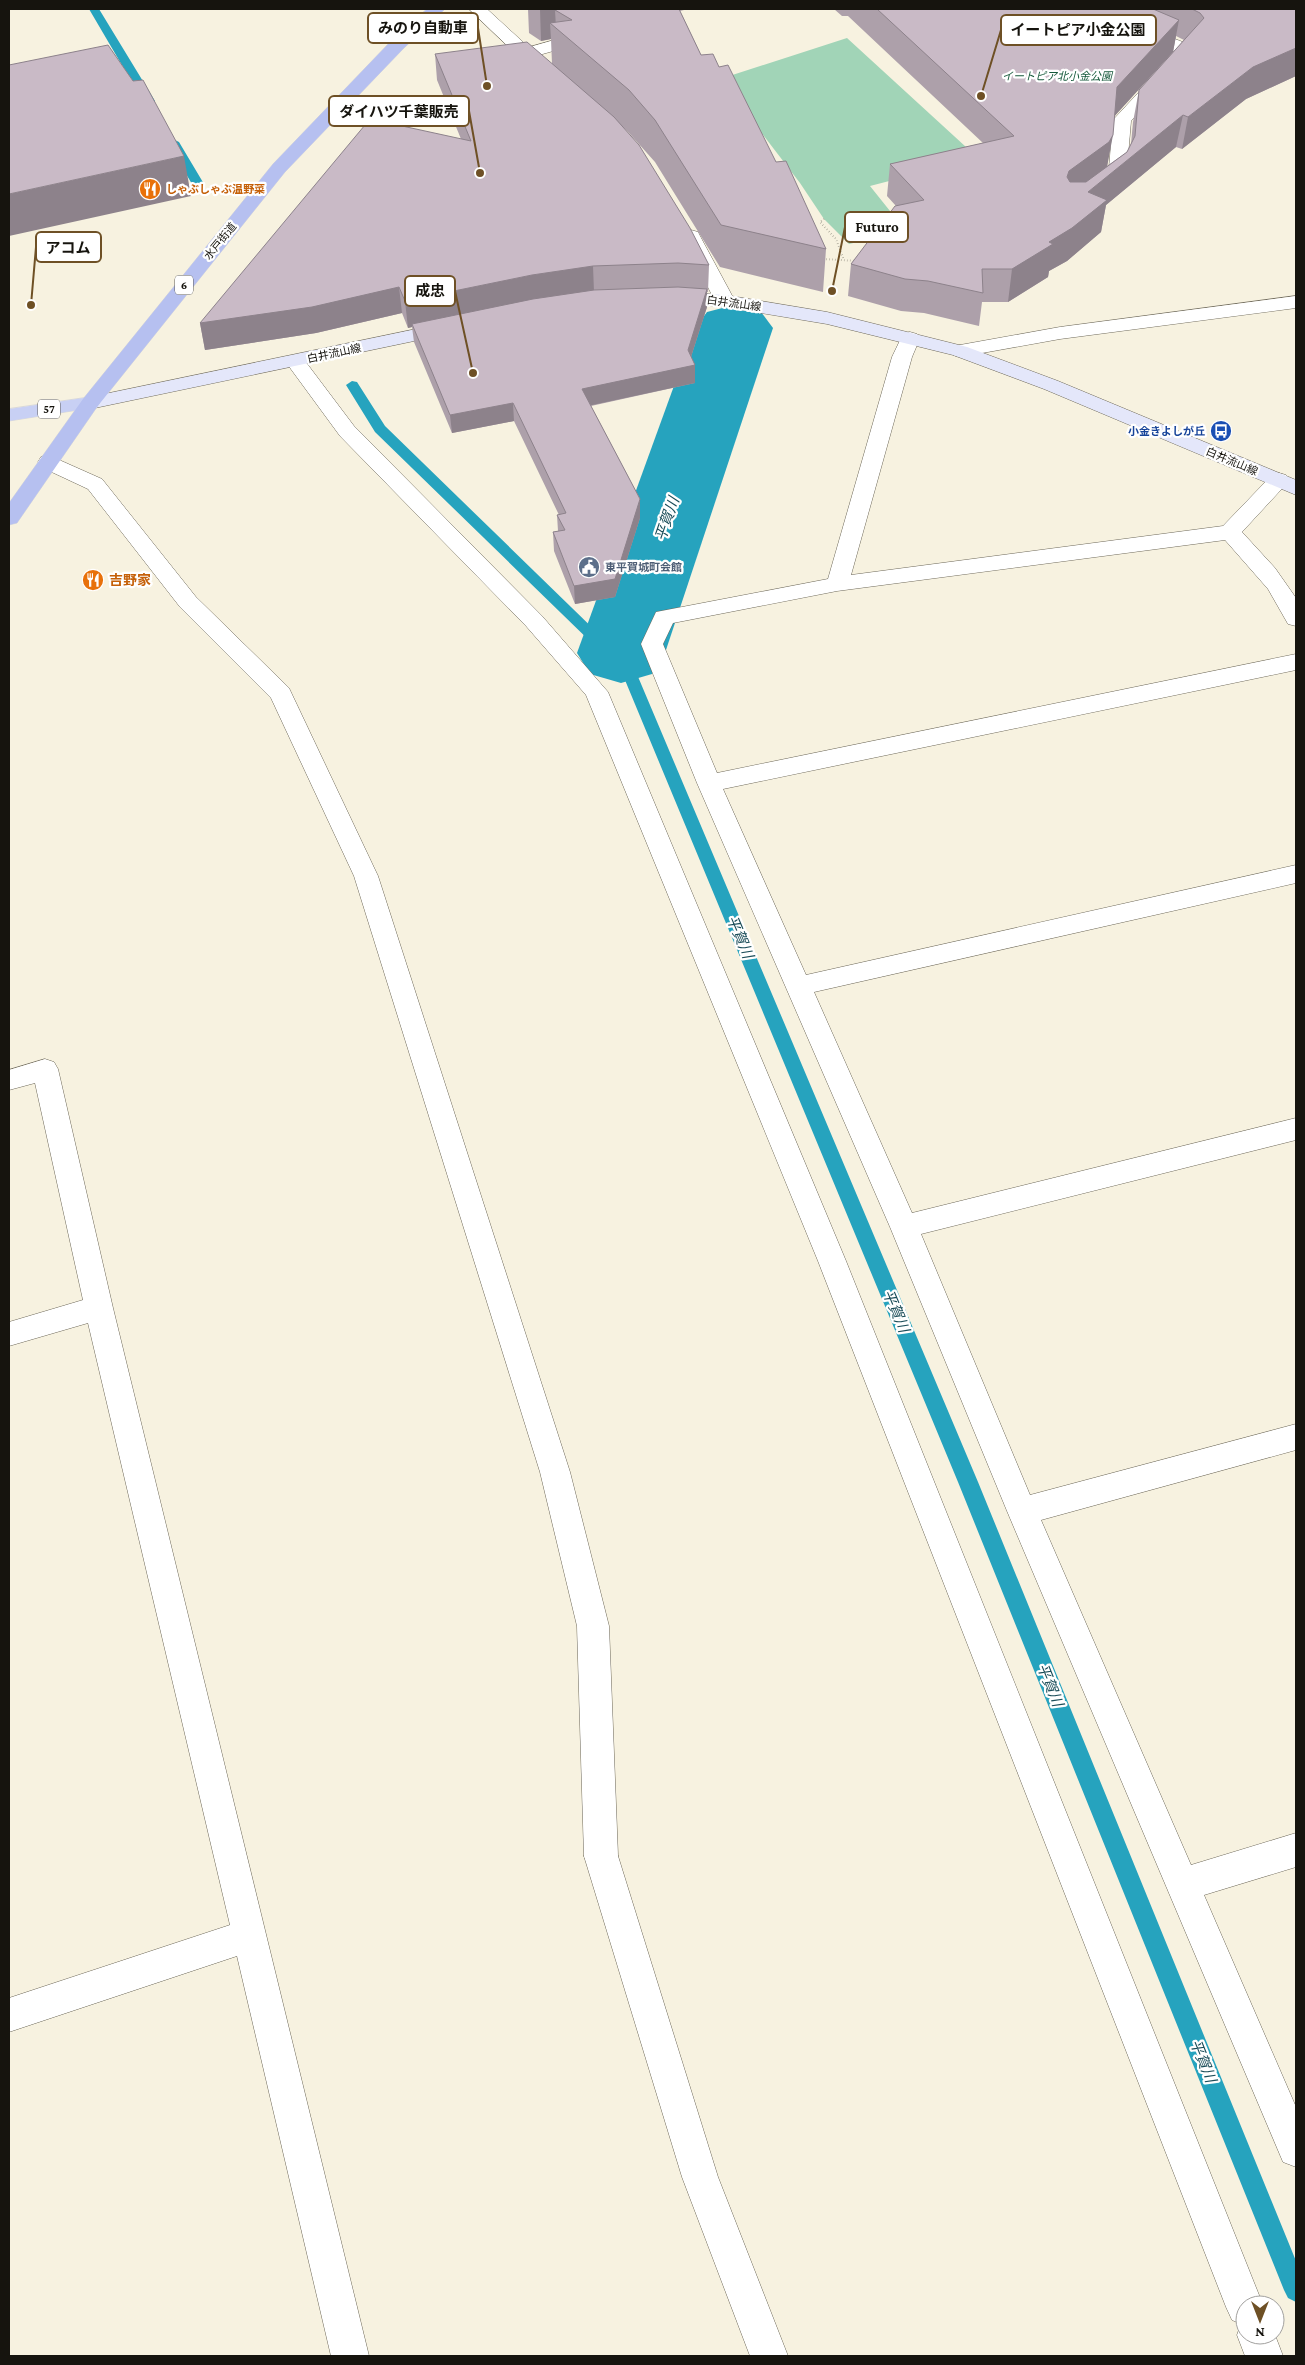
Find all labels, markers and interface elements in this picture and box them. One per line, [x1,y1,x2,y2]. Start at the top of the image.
callout: みのり自動車 [368,13,478,43]
callout: イートピア小金公園 [1001,15,1156,45]
text: みのり自動車 [378,20,468,36]
text: イートピア小金公園 [1010,22,1146,38]
park label: イートピア北小金公園 [1002,70,1114,82]
callout: ダイハツ千葉販売 [329,96,469,126]
text: ダイハツ千葉販売 [339,104,459,120]
restaurant icon: しゃぶしゃぶ温野菜 [138,177,162,201]
place label: しゃぶしゃぶ温野菜 [166,183,265,195]
callout: Futuro [845,212,908,242]
text: Futuro [855,219,899,235]
street label: 水戸街道 [201,220,239,262]
callout: アコム [36,232,101,262]
text: アコム [45,240,91,256]
road number: 6 [175,276,193,294]
callout: 成忠 [405,276,455,306]
text: 成忠 [415,282,445,299]
street label: 白井流山線 [706,293,762,313]
street label: 白井流山線 [306,341,362,365]
road number: 57 [38,399,60,418]
bus stop icon: 小金きよしが丘 [1209,419,1233,443]
place label: 小金きよしが丘 [1128,425,1205,437]
street label: 白井流山線 [1204,445,1260,477]
water label: 平賀川 [652,493,683,543]
public building icon: 東平賀城町会館 [577,555,601,579]
place label: 東平賀城町会館 [605,561,682,573]
restaurant icon: 吉野家 [81,568,105,592]
place label: 吉野家 [109,572,151,588]
water label: 平賀川 [724,913,757,963]
water label: 平賀川 [880,1287,913,1337]
water label: 平賀川 [1034,1661,1067,1711]
water label: 平賀川 [1187,2037,1220,2087]
north arrow [1235,2295,1285,2345]
text: N [1255,2325,1265,2341]

